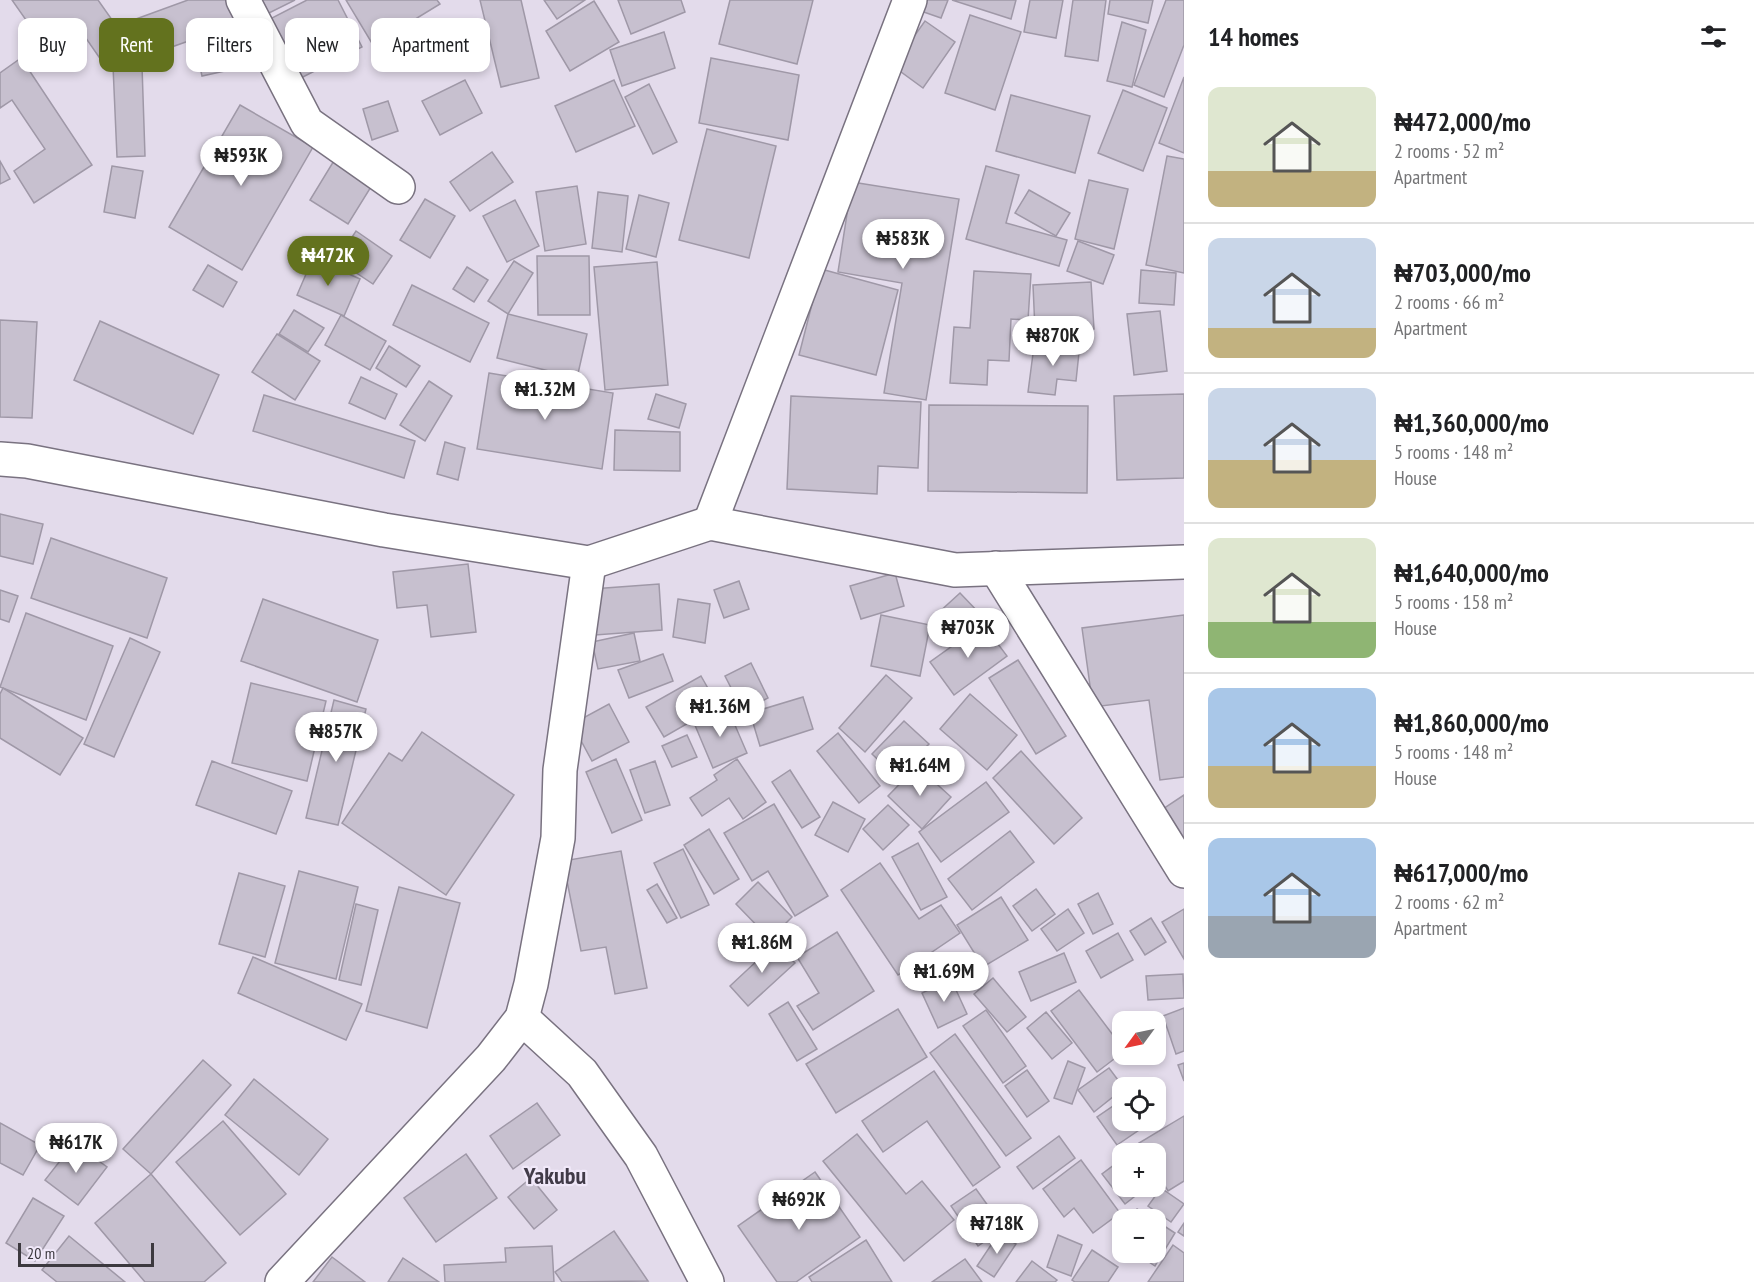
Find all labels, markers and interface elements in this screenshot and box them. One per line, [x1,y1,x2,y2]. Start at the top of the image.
chip: Buy [18,18,87,72]
chip: Rent [99,18,174,72]
chip: Filters [186,18,273,72]
chip: New [285,18,359,72]
chip: Apartment [371,18,490,72]
text: 14 homes [1208,20,1299,53]
icon: filters [1697,20,1730,53]
text: ₦472,000/mo [1394,105,1531,138]
icon: home [1256,111,1328,183]
pin: ₦593K [199,136,283,187]
text: 2 rooms · 52 m² [1394,138,1504,164]
text: ₦593K [214,142,268,168]
text: Apartment [1394,164,1467,190]
pin: ₦583K [861,219,945,270]
text: ₦583K [876,225,930,251]
pin: ₦472K [286,236,370,287]
text: ₦472K [301,242,355,268]
text: ₦703,000/mo [1394,256,1531,289]
icon: home [1256,262,1328,334]
text: 2 rooms · 66 m² [1394,289,1504,315]
text: Apartment [1394,315,1467,341]
pin: ₦870K [1011,316,1095,367]
text: ₦870K [1026,322,1080,348]
pin: ₦1.32M [496,370,594,421]
text: ₦1.32M [515,376,575,402]
text: ₦1,360,000/mo [1394,406,1549,439]
icon: home [1256,412,1328,484]
text: 5 rooms · 148 m² [1394,439,1513,465]
text: House [1394,465,1437,491]
text: ₦1,640,000/mo [1394,556,1549,589]
icon: home [1256,562,1328,634]
text: 5 rooms · 158 m² [1394,589,1513,615]
pin: ₦703K [926,608,1010,659]
text: ₦703K [941,614,995,640]
text: House [1394,615,1437,641]
pin: ₦1.36M [671,687,769,738]
text: ₦1.36M [690,693,750,719]
text: ₦1,860,000/mo [1394,706,1549,739]
pin: ₦857K [294,712,378,763]
icon: home [1256,712,1328,784]
text: ₦857K [309,718,363,744]
text: 5 rooms · 148 m² [1394,739,1513,765]
pin: ₦1.64M [871,746,969,797]
text: ₦1.64M [890,752,950,778]
text: House [1394,765,1437,791]
text: ₦617,000/mo [1394,856,1528,889]
icon: home [1256,862,1328,934]
text: 2 rooms · 62 m² [1394,889,1504,915]
text: Apartment [1394,915,1467,941]
pin: ₦1.86M [713,923,811,974]
text: ₦1.86M [732,929,792,955]
pin: ₦1.69M [895,952,993,1003]
text: ₦1.69M [914,958,974,984]
north arrow [1112,1011,1166,1065]
map controls [1112,1011,1166,1263]
button: locate [1112,1077,1166,1131]
pin: ₦617K [34,1123,118,1174]
text: ₦617K [49,1129,103,1155]
button: + [1112,1143,1166,1197]
district label: Yakubu [523,1160,586,1191]
pin: ₦692K [757,1180,841,1231]
text: ₦692K [772,1186,826,1212]
pin: ₦718K [955,1204,1039,1255]
button: − [1112,1209,1166,1263]
text: ₦718K [970,1210,1024,1236]
scale bar [18,1240,154,1268]
text: 20 m [27,1243,55,1263]

